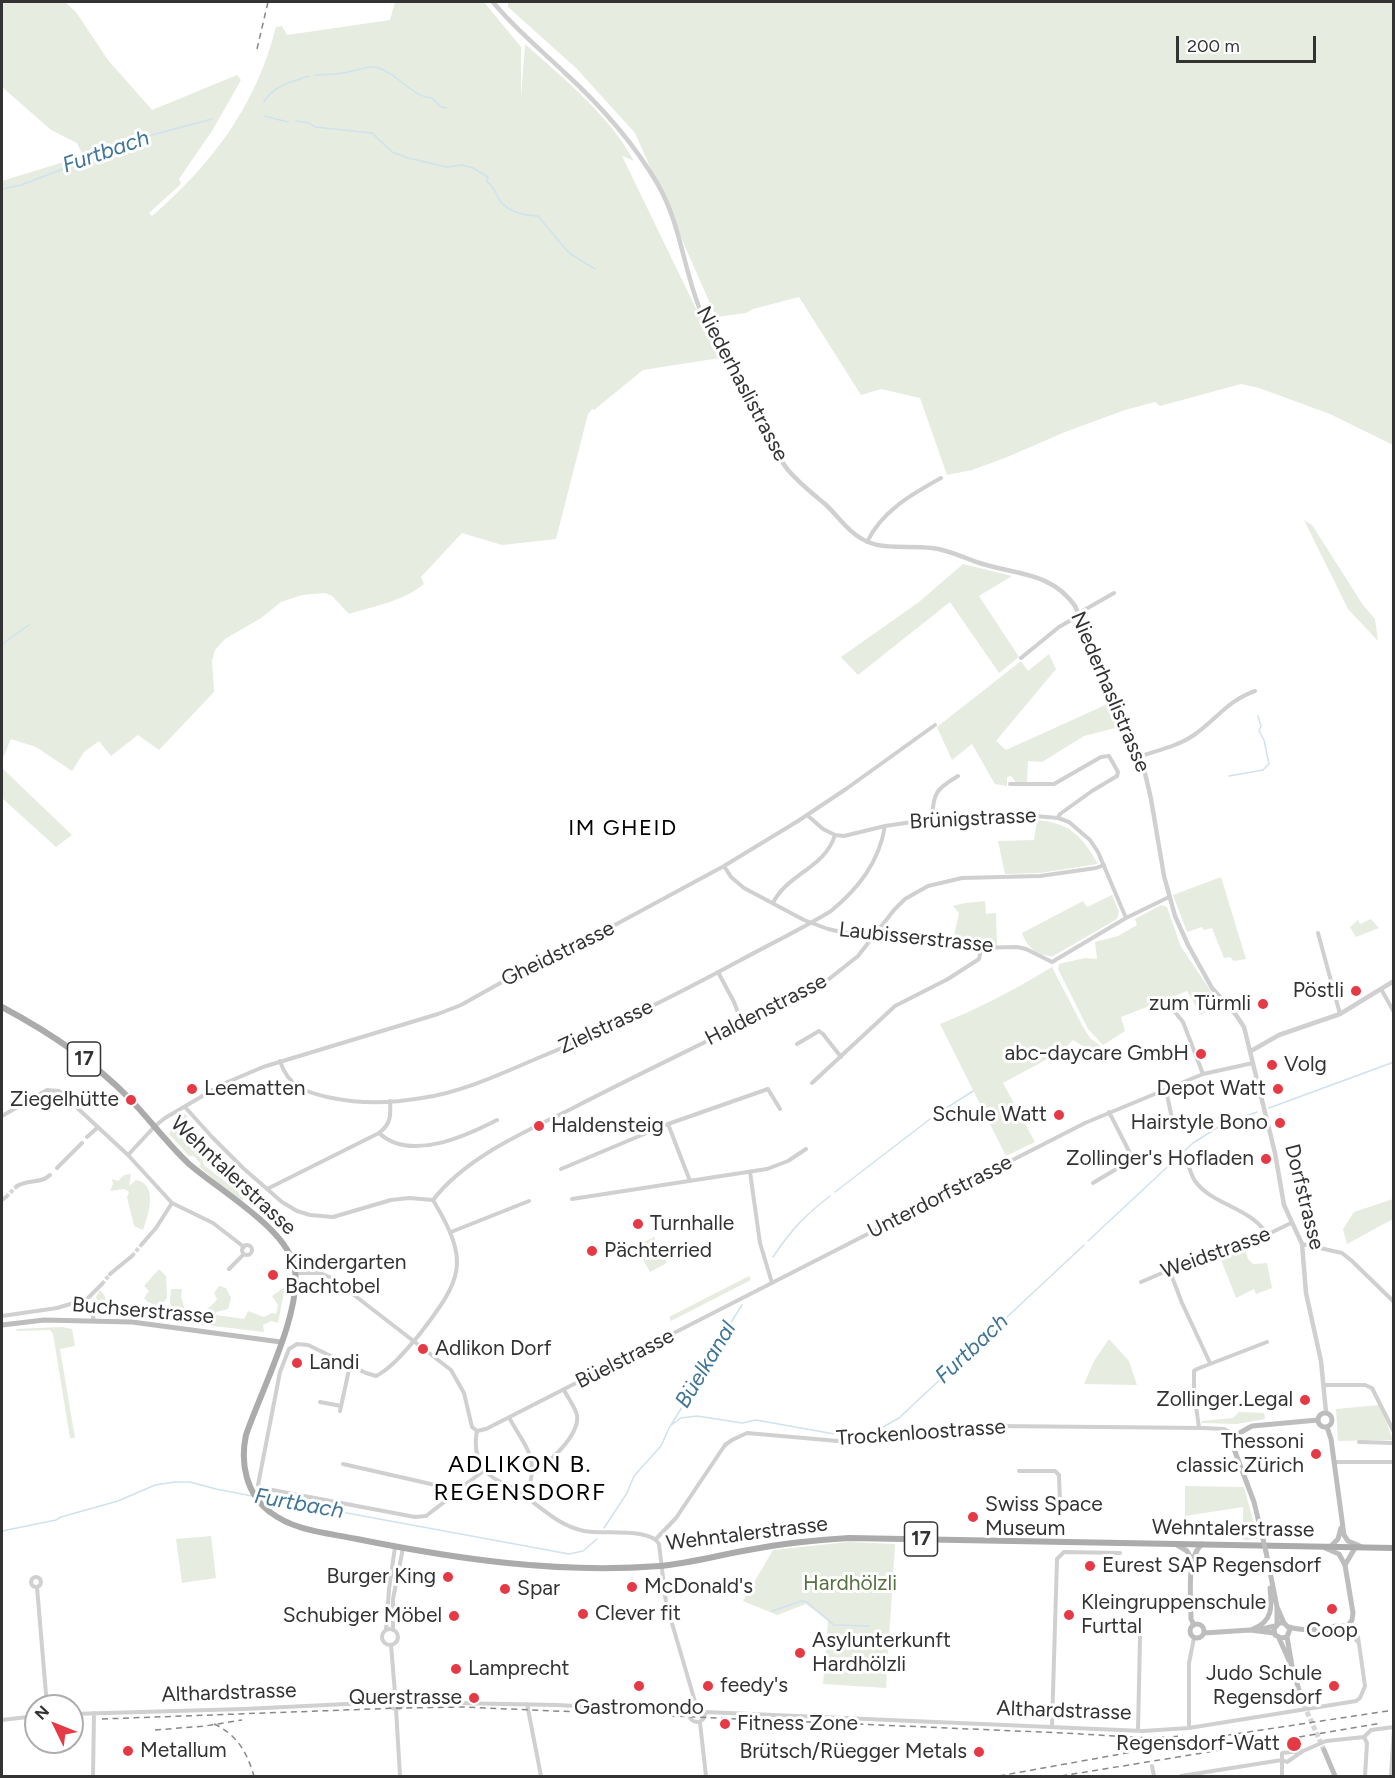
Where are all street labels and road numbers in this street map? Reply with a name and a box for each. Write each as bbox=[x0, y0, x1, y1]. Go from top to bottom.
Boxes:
street label: Niederhaslistrasse bbox=[691, 302, 793, 466]
street label: Niederhaslistrasse bbox=[1065, 608, 1155, 776]
street label: Brünigstrasse bbox=[909, 803, 1037, 835]
street label: Gheidstrasse bbox=[497, 916, 619, 992]
street label: Laubisserstrasse bbox=[837, 917, 995, 959]
street label: Haldenstrasse bbox=[701, 969, 831, 1051]
street label: Zielstrasse bbox=[555, 994, 657, 1060]
road number: 17 bbox=[68, 1042, 100, 1076]
street label: Wehntalerstrasse bbox=[165, 1111, 301, 1241]
street label: Dorfstrasse bbox=[1279, 1142, 1329, 1252]
street label: Unterdorfstrasse bbox=[863, 1150, 1017, 1244]
street label: Weidstrasse bbox=[1158, 1222, 1274, 1284]
street label: Buchserstrasse bbox=[71, 1292, 215, 1330]
street label: Büelstrasse bbox=[572, 1323, 678, 1395]
street label: Trockenloostrasse bbox=[835, 1415, 1007, 1451]
street label: Wehntalerstrasse bbox=[665, 1512, 829, 1556]
street label: Wehntalerstrasse bbox=[1152, 1515, 1314, 1543]
road number: 17 bbox=[904, 1522, 938, 1556]
street label: Althardstrasse bbox=[161, 1678, 297, 1708]
street label: Althardstrasse bbox=[996, 1696, 1132, 1726]

